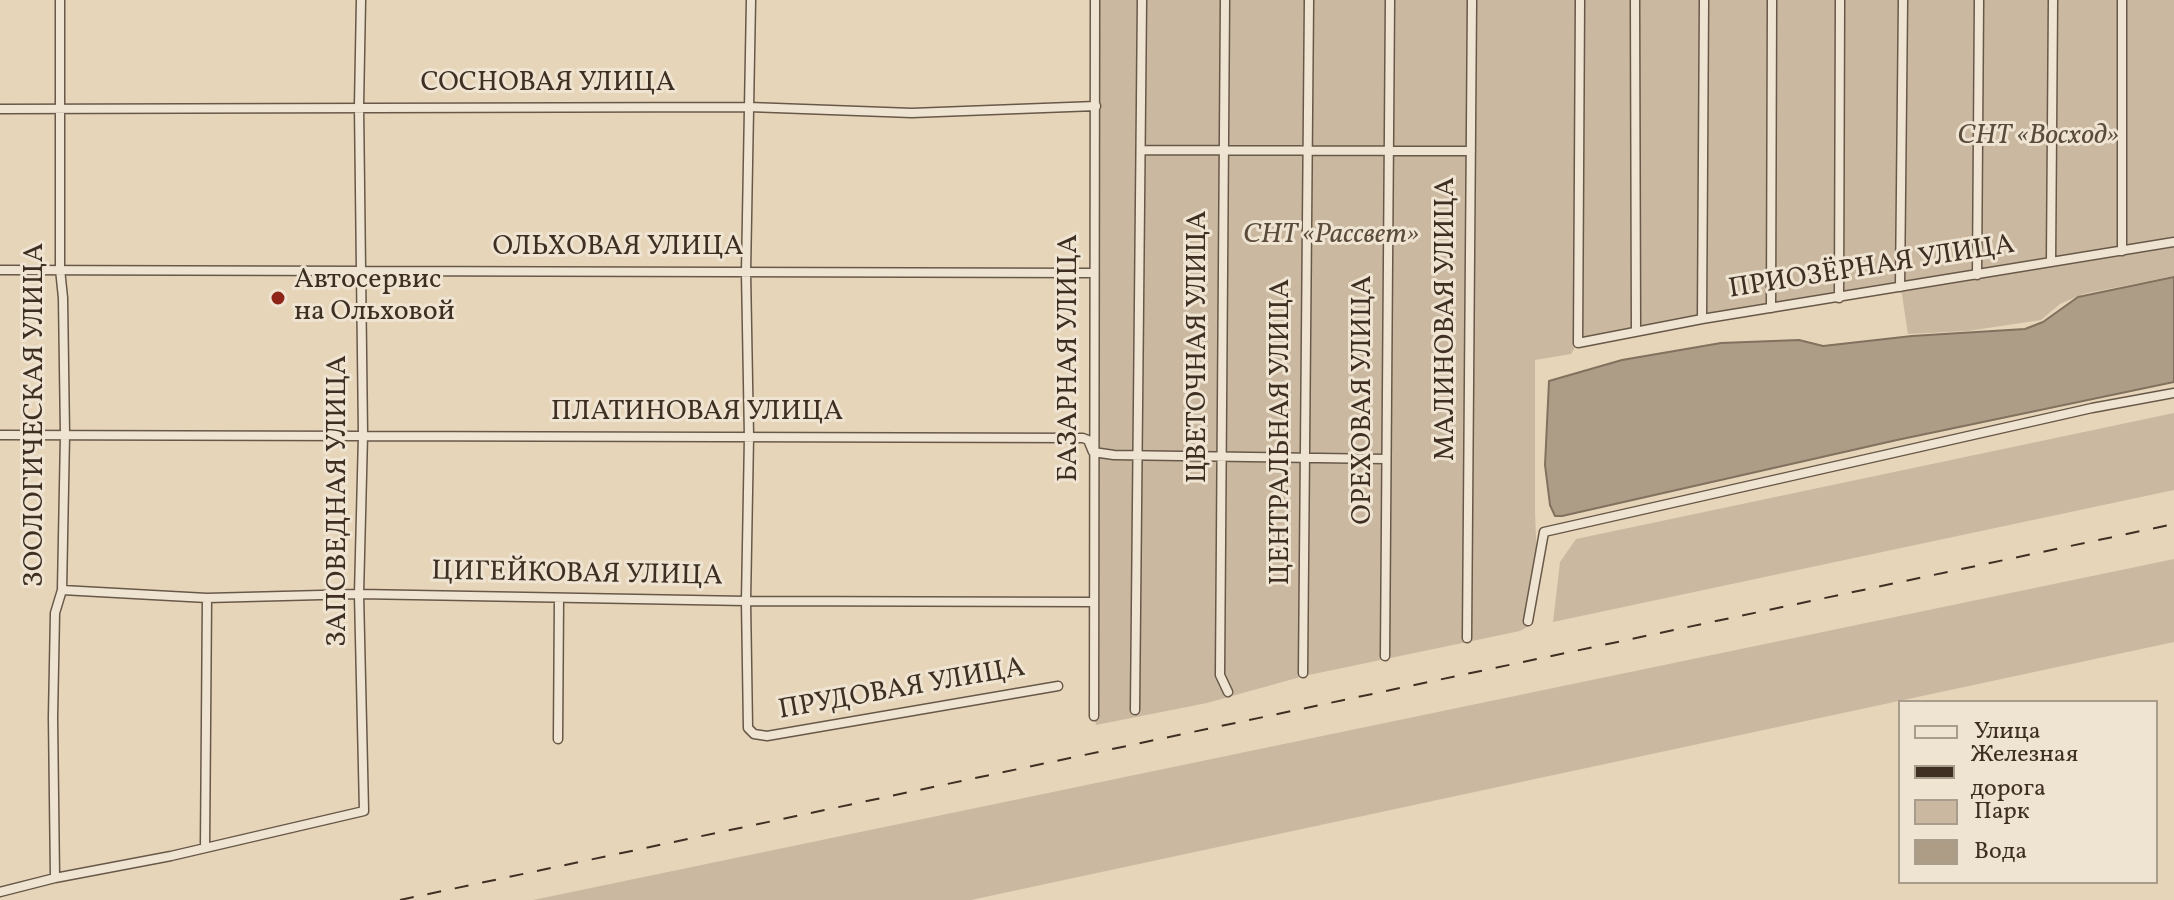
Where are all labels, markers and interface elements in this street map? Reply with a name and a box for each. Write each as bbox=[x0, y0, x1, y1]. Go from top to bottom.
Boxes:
street label: СОСНОВАЯ УЛИЦА bbox=[421, 68, 675, 102]
park label: СНТ «Восход» bbox=[1957, 121, 2119, 155]
street label: МАЛИНОВАЯ УЛИЦА bbox=[1431, 177, 1465, 461]
street label: ЦВЕТОЧНАЯ УЛИЦА bbox=[1183, 211, 1217, 483]
park label: СНТ «Рассвет» bbox=[1243, 220, 1419, 254]
street label: ПРИОЗЁРНАЯ УЛИЦА bbox=[1727, 230, 2017, 308]
street label: ОЛЬХОВАЯ УЛИЦА bbox=[493, 232, 743, 266]
street label: БАЗАРНАЯ УЛИЦА bbox=[1054, 234, 1088, 482]
street label: ЗООЛОГИЧЕСКАЯ УЛИЦА bbox=[20, 243, 54, 587]
place label: Автосервис на Ольховой bbox=[294, 265, 455, 331]
street label: ОРЕХОВАЯ УЛИЦА bbox=[1348, 275, 1382, 525]
street label: ЦЕНТРАЛЬНАЯ УЛИЦА bbox=[1266, 279, 1300, 585]
marker: Автосервис на Ольховой bbox=[269, 289, 287, 307]
street label: ЗАПОВЕДНАЯ УЛИЦА bbox=[323, 355, 357, 647]
street label: ПЛАТИНОВАЯ УЛИЦА bbox=[551, 397, 843, 431]
street label: ЦИГЕЙКОВАЯ УЛИЦА bbox=[431, 557, 723, 595]
street label: ПРУДОВАЯ УЛИЦА bbox=[776, 653, 1028, 729]
legend bbox=[1898, 700, 2158, 884]
text: Улица bbox=[1974, 715, 2041, 749]
text: Железная дорога bbox=[1971, 738, 2078, 806]
text: Парк bbox=[1974, 795, 2030, 829]
text: Вода bbox=[1974, 835, 2027, 869]

